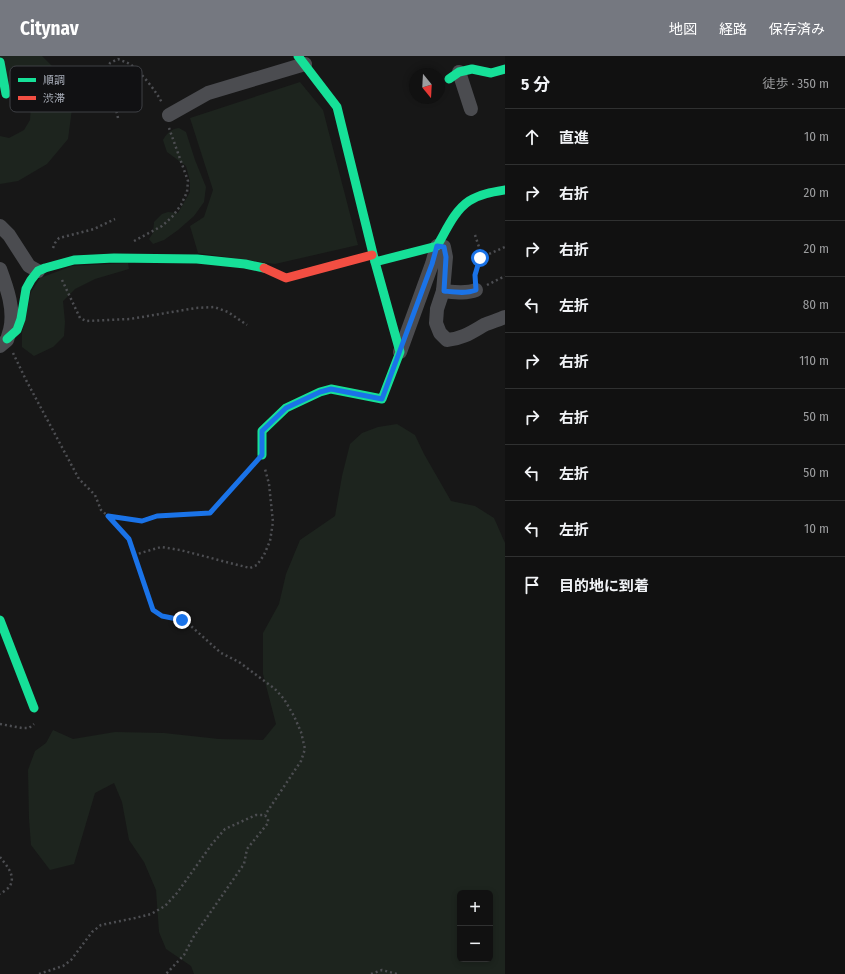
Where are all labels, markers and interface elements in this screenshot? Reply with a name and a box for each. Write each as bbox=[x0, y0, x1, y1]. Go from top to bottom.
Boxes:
text: Citynav bbox=[20, 17, 79, 40]
text: 地図 bbox=[669, 21, 697, 38]
text: 経路 bbox=[719, 21, 747, 38]
text: 保存済み bbox=[769, 21, 825, 38]
legend bbox=[10, 66, 142, 112]
north arrow bbox=[409, 68, 445, 104]
text: 順調 bbox=[43, 74, 65, 87]
text: 5 分 bbox=[521, 74, 550, 95]
text: 徒歩 · 350 m bbox=[762, 76, 829, 91]
text: 渋滞 bbox=[43, 92, 65, 105]
icon: ahead bbox=[521, 126, 543, 148]
text: 直進 bbox=[559, 129, 589, 147]
text: 10 m bbox=[804, 129, 829, 144]
icon: right bbox=[521, 182, 543, 204]
text: 右折 bbox=[559, 185, 589, 203]
text: 20 m bbox=[803, 185, 829, 200]
icon: right bbox=[521, 238, 543, 260]
text: 右折 bbox=[559, 241, 589, 259]
text: 20 m bbox=[803, 241, 829, 256]
route start bbox=[471, 249, 489, 267]
icon: left bbox=[521, 294, 543, 316]
text: 左折 bbox=[559, 297, 589, 315]
text: 80 m bbox=[803, 297, 829, 312]
icon: right bbox=[521, 350, 543, 372]
text: 右折 bbox=[559, 353, 589, 371]
text: 110 m bbox=[799, 353, 829, 368]
icon: right bbox=[521, 406, 543, 428]
text: 右折 bbox=[559, 409, 589, 427]
text: 50 m bbox=[803, 409, 829, 424]
icon: left bbox=[521, 462, 543, 484]
text: 左折 bbox=[559, 465, 589, 483]
text: 50 m bbox=[803, 465, 829, 480]
icon: left bbox=[521, 518, 543, 540]
text: 左折 bbox=[559, 521, 589, 539]
text: 10 m bbox=[804, 521, 829, 536]
icon: arrive bbox=[521, 574, 543, 596]
text: 目的地に到着 bbox=[559, 577, 649, 595]
route end bbox=[173, 611, 191, 629]
map controls bbox=[457, 890, 493, 962]
button: + bbox=[457, 890, 493, 926]
button: − bbox=[457, 926, 493, 962]

